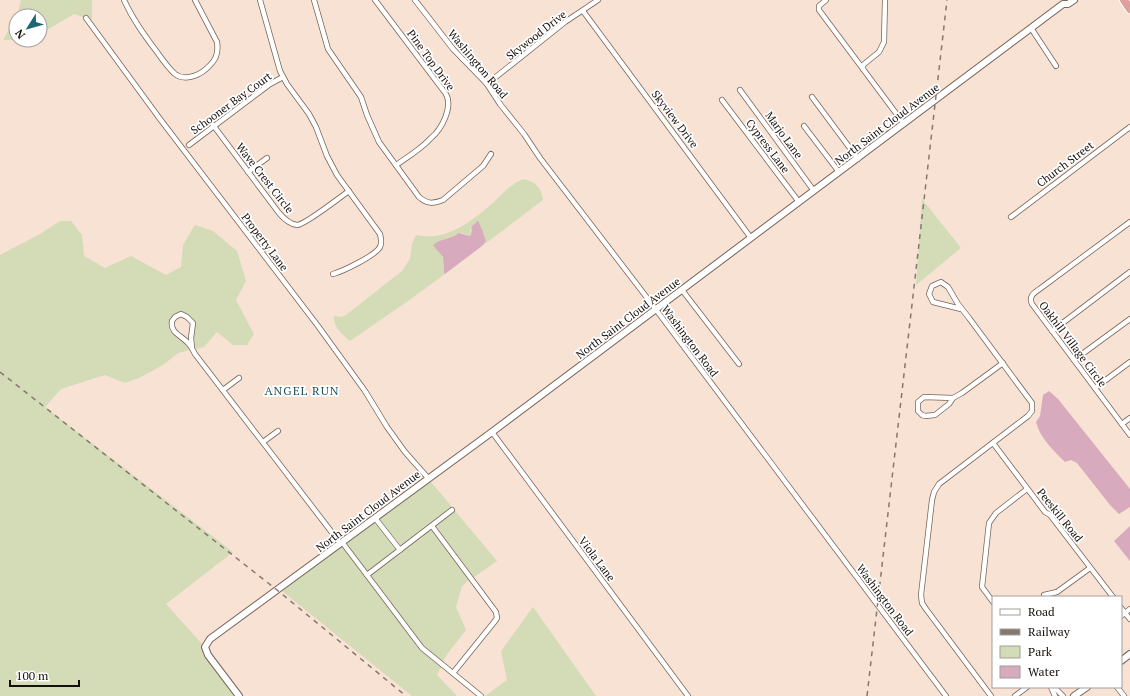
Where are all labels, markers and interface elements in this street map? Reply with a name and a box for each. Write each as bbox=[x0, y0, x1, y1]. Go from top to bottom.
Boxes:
street label: Skywood Drive bbox=[503, 7, 569, 63]
north arrow bbox=[8, 8, 48, 48]
text: N bbox=[12, 26, 28, 42]
street label: Pine Top Drive bbox=[404, 27, 458, 94]
street label: Washington Road bbox=[445, 27, 511, 101]
street label: Schooner Bay Court bbox=[188, 69, 274, 137]
street label: North Saint Cloud Avenue bbox=[832, 80, 942, 168]
street label: Skyview Drive bbox=[649, 87, 702, 151]
street label: Marjo Lane bbox=[762, 109, 806, 162]
street label: Cypress Lane bbox=[743, 116, 793, 176]
street label: Church Street bbox=[1034, 138, 1096, 190]
street label: Wave Crest Circle bbox=[233, 140, 297, 216]
street label: Property Lane bbox=[239, 210, 292, 274]
street label: North Saint Cloud Avenue bbox=[573, 274, 683, 362]
street label: Oakhill Village Circle bbox=[1036, 298, 1110, 390]
street label: Washington Road bbox=[659, 302, 721, 380]
district label: ANGEL RUN bbox=[264, 383, 340, 398]
street label: North Saint Cloud Avenue bbox=[313, 467, 423, 555]
street label: Peeskill Road bbox=[1034, 485, 1086, 545]
street label: Viola Lane bbox=[576, 534, 619, 584]
street label: Washington Road bbox=[854, 561, 916, 639]
legend bbox=[992, 596, 1122, 688]
text: Road bbox=[1028, 604, 1055, 619]
text: Railway bbox=[1028, 624, 1071, 639]
text: Park bbox=[1028, 644, 1053, 659]
scale bar bbox=[10, 662, 79, 688]
text: Water bbox=[1028, 664, 1060, 679]
text: 100 m bbox=[16, 668, 49, 683]

